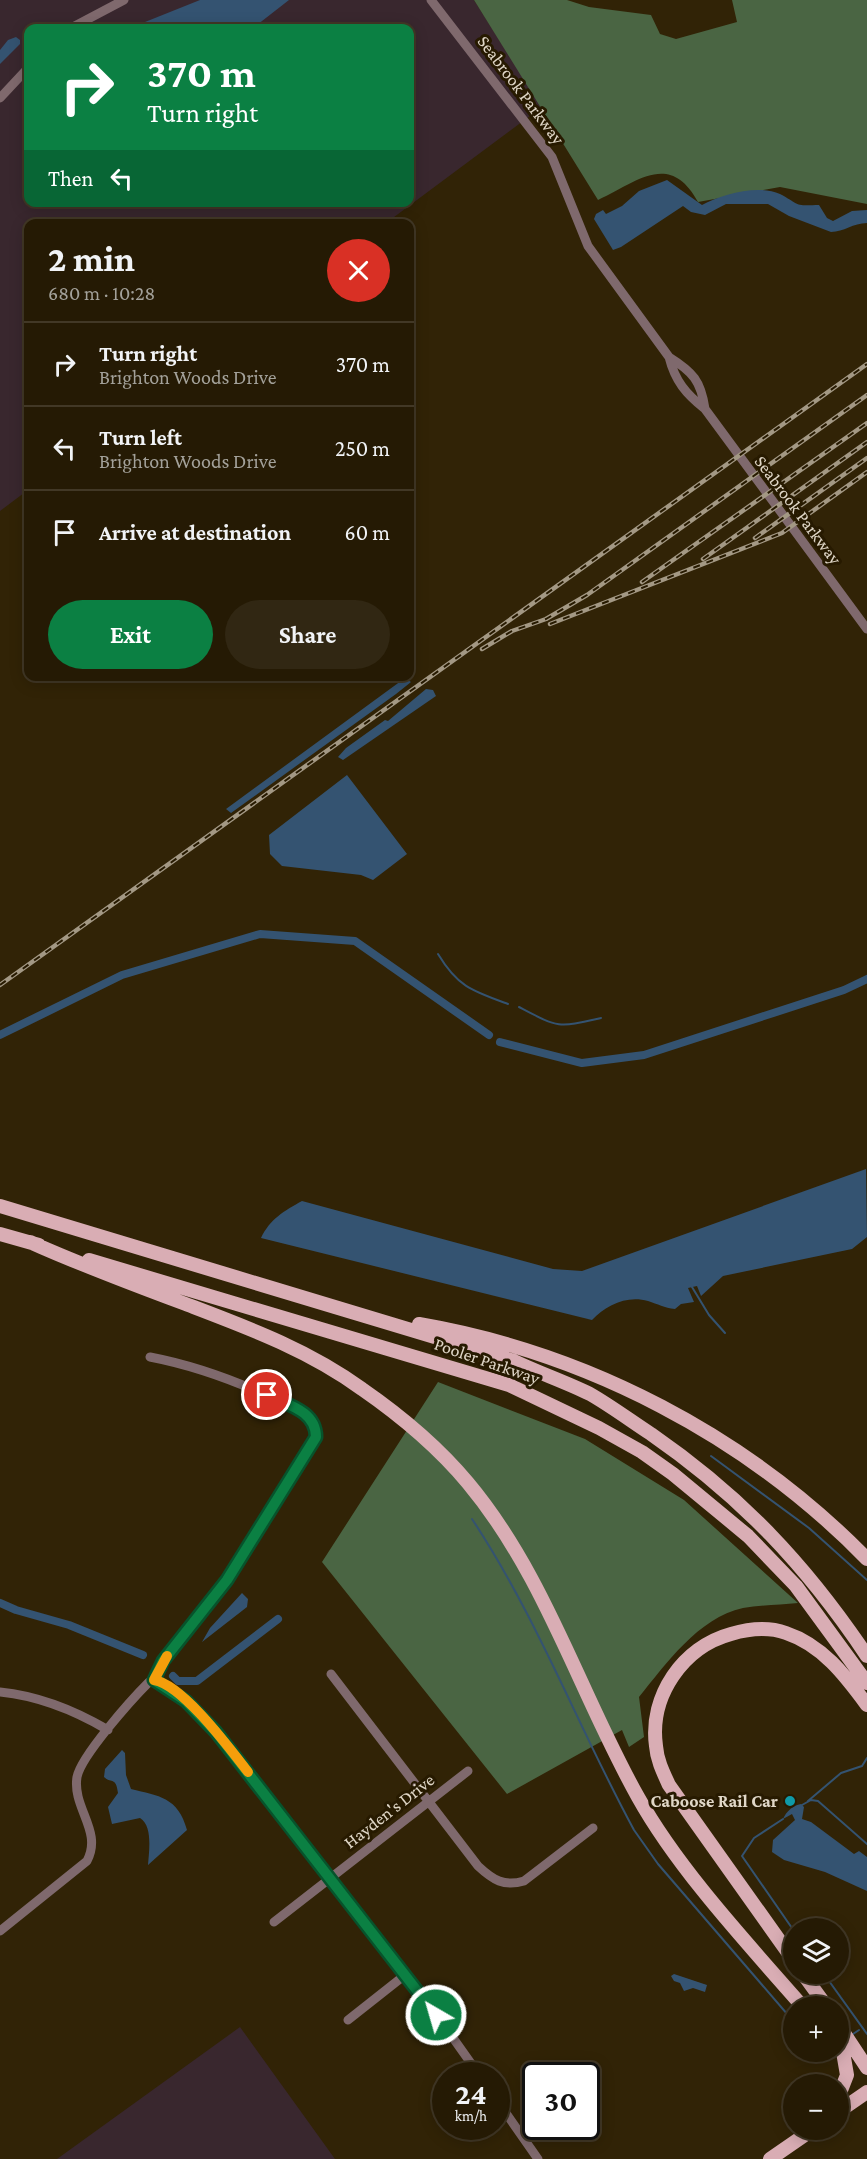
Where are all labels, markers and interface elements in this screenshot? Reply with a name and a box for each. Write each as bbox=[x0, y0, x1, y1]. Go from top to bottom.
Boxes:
street label: Seabrook Parkway bbox=[474, 32, 569, 149]
icon: right bbox=[48, 48, 126, 126]
text: 370 m bbox=[147, 49, 256, 96]
text: Turn right bbox=[147, 98, 258, 128]
icon: left bbox=[105, 162, 138, 195]
text: Then bbox=[48, 166, 93, 191]
text: 2 min bbox=[48, 239, 135, 279]
button: close bbox=[327, 239, 390, 302]
text: 680 m · 10:28 bbox=[48, 282, 155, 304]
text: Turn right bbox=[99, 341, 197, 366]
icon: right bbox=[48, 348, 81, 381]
text: 370 m bbox=[336, 352, 390, 377]
text: Brighton Woods Drive bbox=[99, 366, 277, 388]
text: Turn left bbox=[99, 425, 182, 450]
icon: left bbox=[48, 432, 81, 465]
text: 250 m bbox=[335, 436, 390, 461]
text: Brighton Woods Drive bbox=[99, 450, 277, 472]
street label: Seabrook Parkway bbox=[751, 452, 846, 569]
icon: arrive bbox=[48, 516, 81, 549]
text: Arrive at destination bbox=[99, 520, 291, 545]
text: 60 m bbox=[345, 520, 390, 545]
button: Exit bbox=[48, 600, 213, 669]
button: Share bbox=[225, 600, 390, 669]
street label: Pooler Parkway bbox=[432, 1334, 543, 1389]
pin bbox=[241, 1369, 292, 1420]
icon: arrive bbox=[250, 1378, 283, 1411]
street label: Hayden's Drive bbox=[340, 1770, 438, 1852]
place label: Caboose Rail Car bbox=[650, 1791, 778, 1811]
marker: Caboose Rail Car bbox=[783, 1794, 797, 1808]
map controls bbox=[783, 1918, 849, 2140]
button: layers bbox=[783, 1918, 849, 1984]
position arrow bbox=[404, 1983, 468, 2047]
button: + bbox=[783, 1996, 849, 2062]
speed limit sign: 30 bbox=[522, 2062, 600, 2140]
button: − bbox=[783, 2074, 849, 2140]
text: 24 bbox=[455, 2077, 487, 2110]
text: km/h bbox=[455, 2108, 487, 2124]

